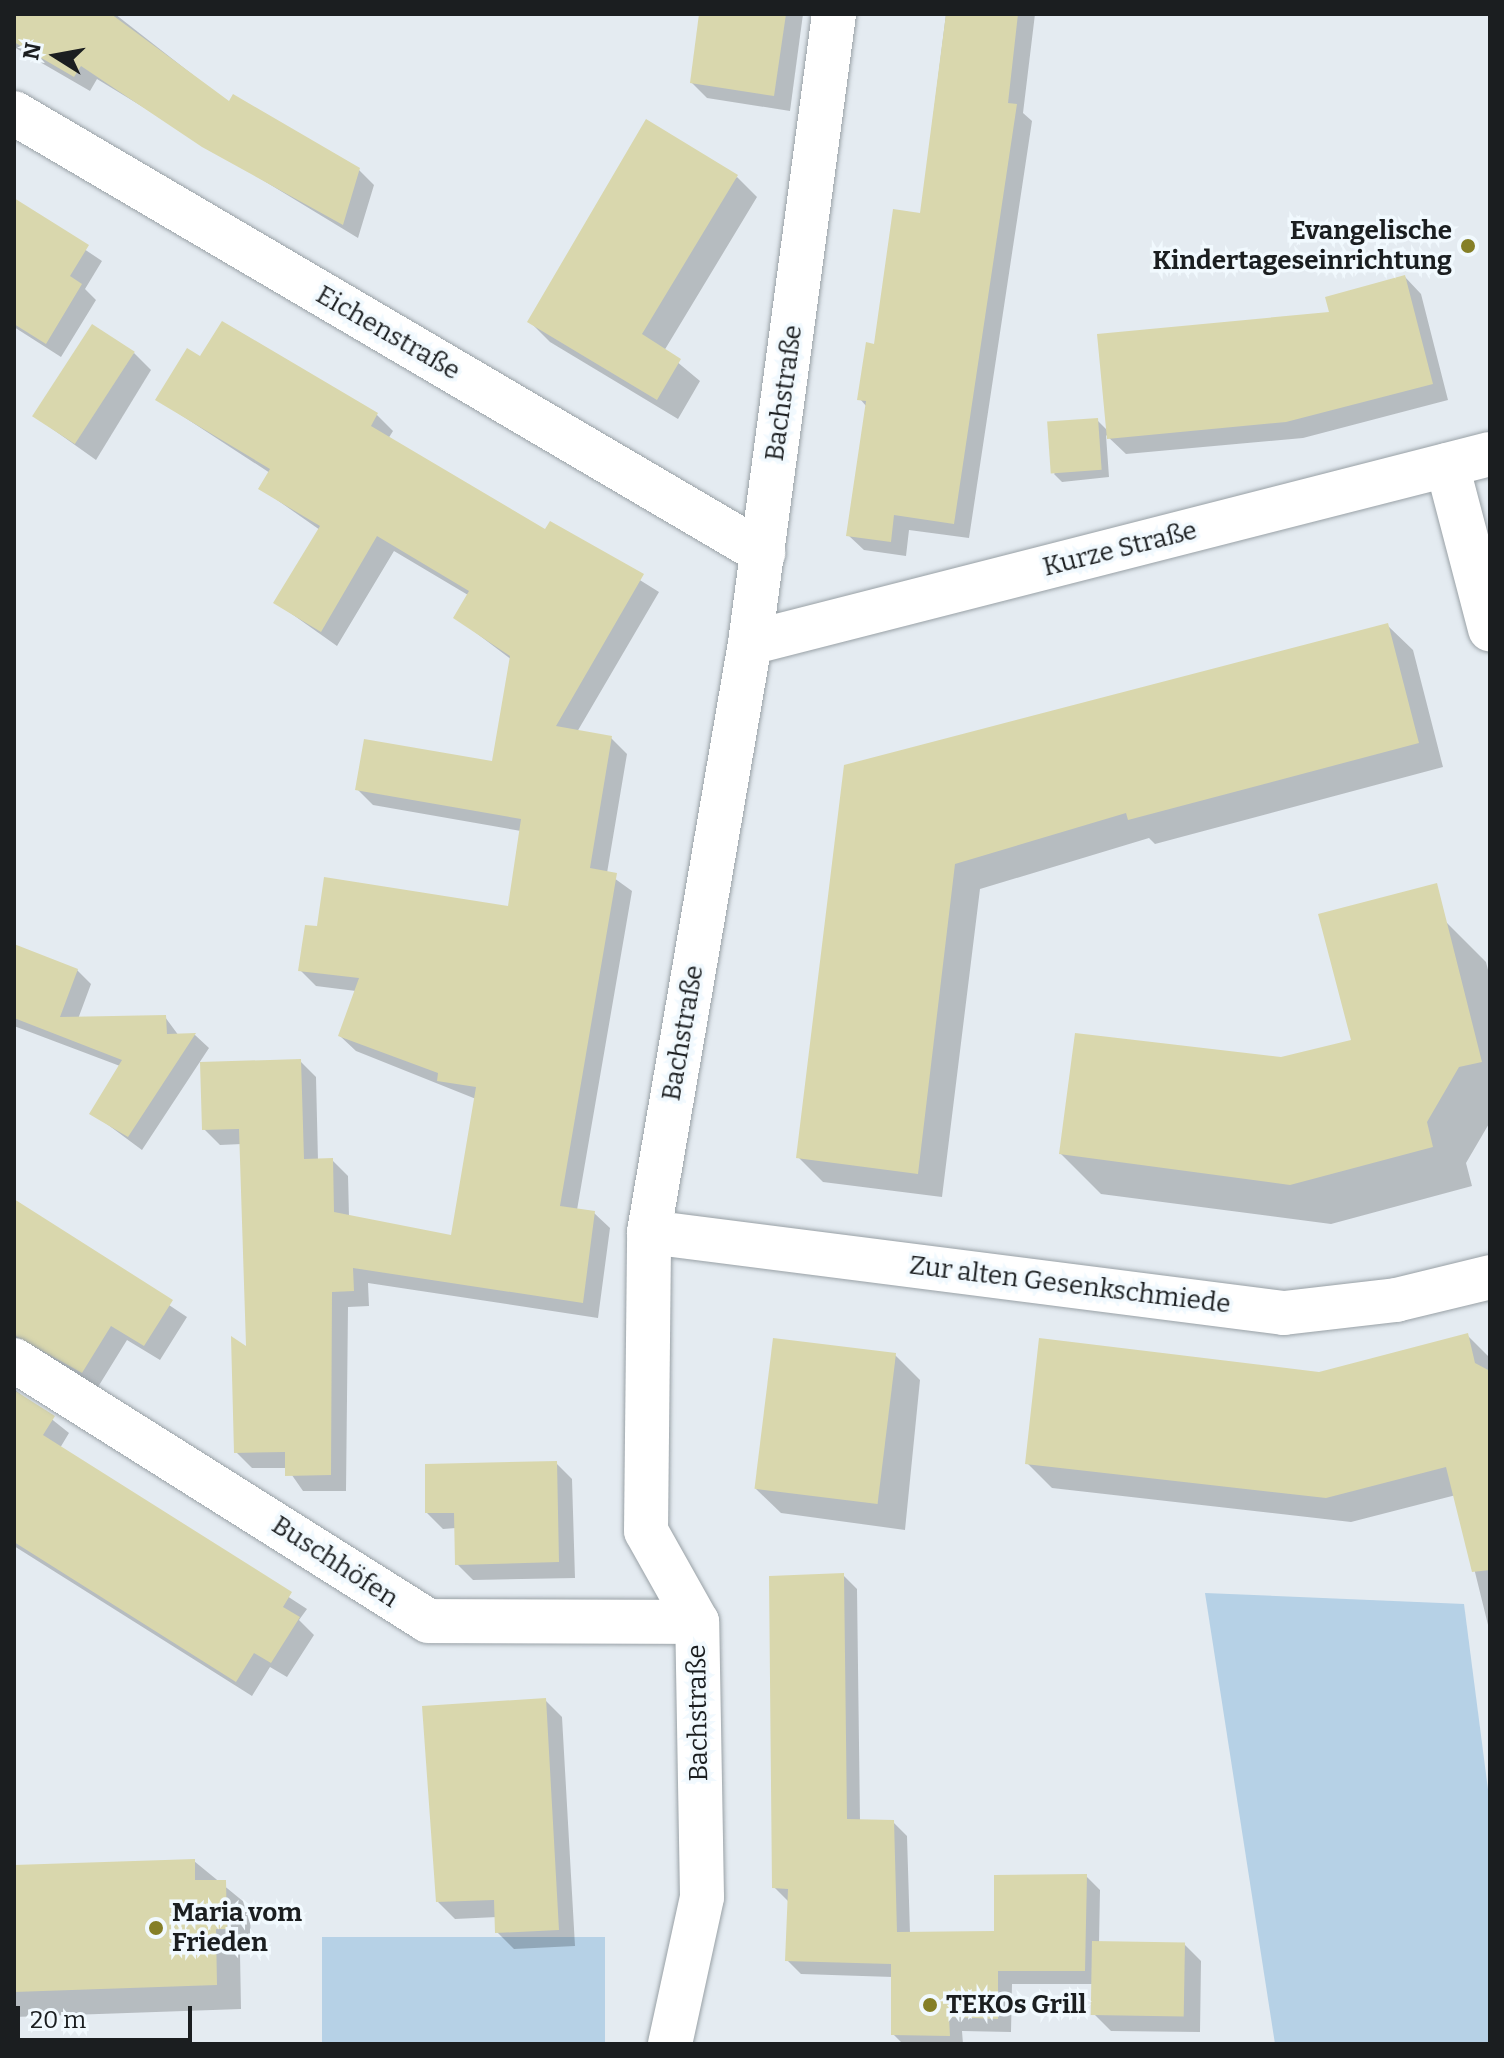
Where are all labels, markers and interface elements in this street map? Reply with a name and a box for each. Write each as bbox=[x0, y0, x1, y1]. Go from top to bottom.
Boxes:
north arrow bbox=[16, 16, 96, 96]
text: N bbox=[17, 40, 47, 62]
place label: Evangelische Kindertageseinrichtung bbox=[1152, 215, 1452, 276]
marker: Evangelische Kindertageseinrichtung bbox=[1459, 237, 1477, 255]
street label: Eichenstraße bbox=[310, 279, 466, 387]
street label: Bachstraße bbox=[759, 323, 809, 463]
street label: Kurze Straße bbox=[1040, 515, 1200, 583]
street label: Bachstraße bbox=[656, 963, 710, 1103]
street label: Zur alten Gesenkschmiede bbox=[908, 1250, 1232, 1320]
street label: Buschhöfen bbox=[266, 1510, 404, 1614]
street label: Bachstraße bbox=[681, 1644, 715, 1782]
place label: Maria vom Frieden bbox=[172, 1897, 302, 1958]
marker: Maria vom Frieden bbox=[147, 1919, 165, 1937]
place label: TEKOs Grill bbox=[946, 1989, 1086, 2021]
scale bar bbox=[20, 1990, 196, 2040]
marker: TEKOs Grill bbox=[921, 1996, 939, 2014]
text: 20 m bbox=[30, 2006, 86, 2034]

